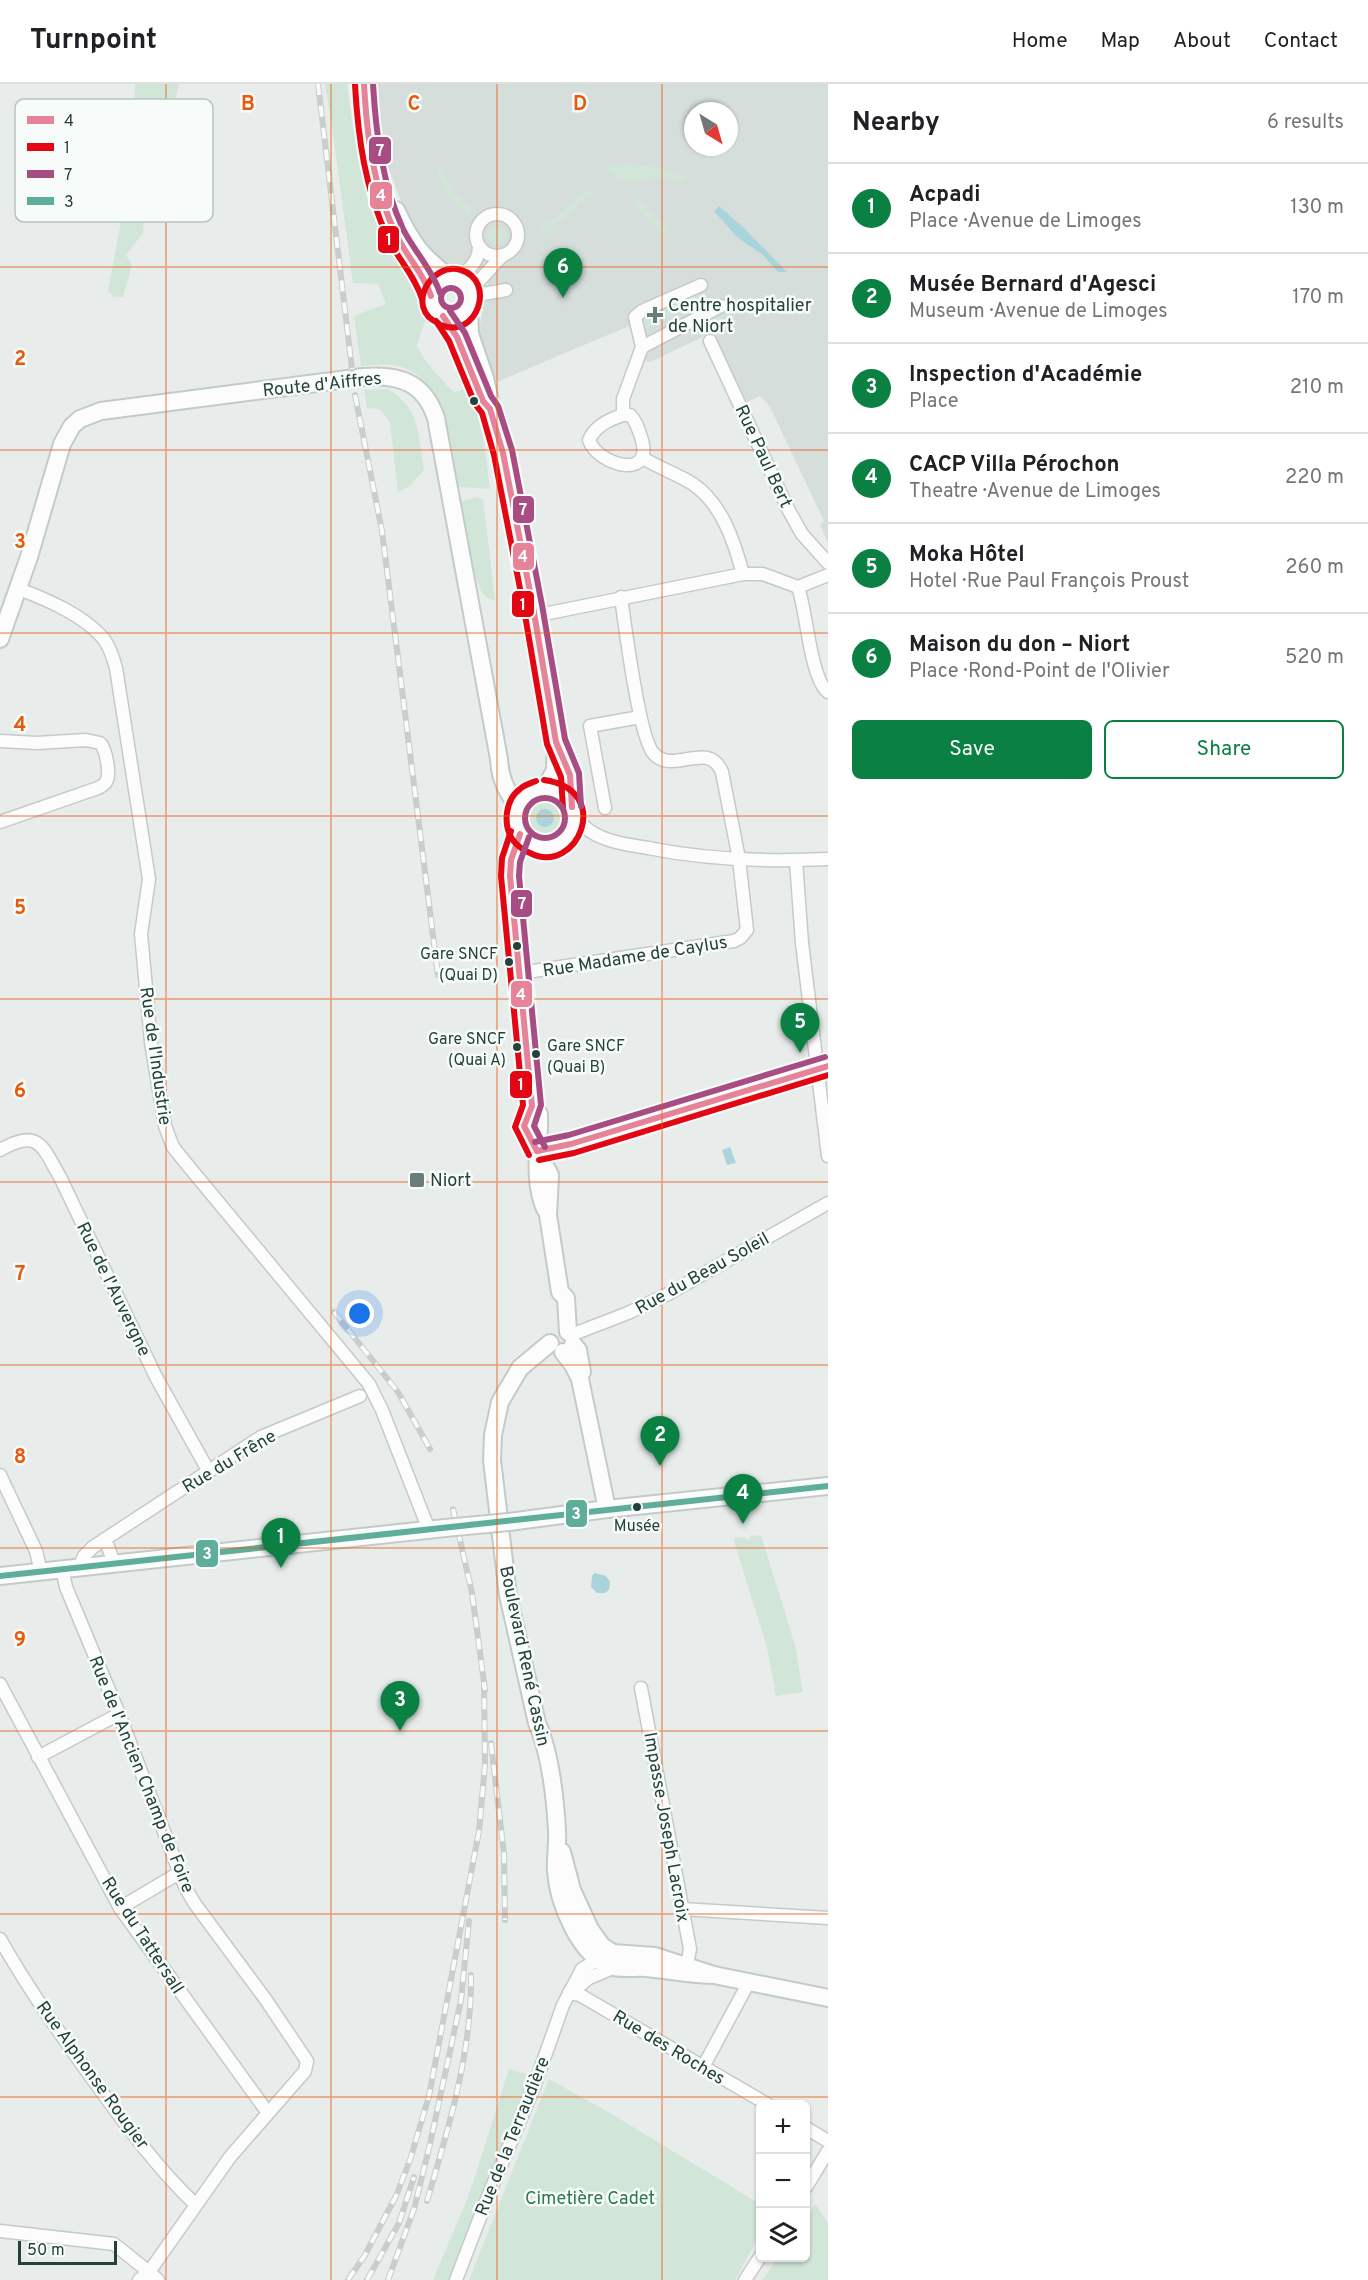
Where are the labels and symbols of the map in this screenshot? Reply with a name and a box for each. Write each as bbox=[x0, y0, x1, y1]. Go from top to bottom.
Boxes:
text: B bbox=[241, 92, 255, 118]
text: C bbox=[408, 92, 420, 118]
text: D bbox=[573, 92, 587, 118]
legend bbox=[15, 99, 213, 222]
north arrow bbox=[684, 102, 738, 156]
text: 4 bbox=[64, 112, 74, 132]
line badge: 7 bbox=[368, 136, 392, 165]
text: 1 bbox=[64, 139, 70, 159]
text: 7 bbox=[376, 142, 384, 162]
text: 7 bbox=[64, 166, 72, 186]
line badge: 4 bbox=[369, 181, 393, 210]
text: 4 bbox=[376, 187, 386, 207]
text: 3 bbox=[64, 193, 74, 213]
line badge: 1 bbox=[377, 225, 400, 254]
text: 1 bbox=[386, 231, 392, 251]
pin: 6 bbox=[544, 248, 582, 298]
place label: Centre hospitalier de Niort bbox=[668, 295, 812, 339]
marker: Centre hospitalier de Niort bbox=[646, 306, 664, 324]
text: 2 bbox=[14, 347, 26, 373]
street label: Route d'Aiffres bbox=[261, 368, 383, 403]
unlabelled marker bbox=[468, 395, 480, 407]
street label: Rue Paul Bert bbox=[729, 401, 797, 512]
line badge: 7 bbox=[512, 495, 535, 524]
text: 7 bbox=[519, 501, 527, 521]
text: 3 bbox=[14, 530, 26, 556]
line badge: 4 bbox=[512, 542, 535, 571]
text: 4 bbox=[518, 548, 528, 568]
line badge: 1 bbox=[511, 590, 535, 618]
text: 1 bbox=[520, 596, 526, 616]
text: 4 bbox=[14, 713, 26, 739]
line badge: 7 bbox=[510, 889, 533, 918]
text: 7 bbox=[518, 895, 526, 915]
text: 5 bbox=[14, 896, 26, 922]
street label: Rue Madame de Caylus bbox=[541, 932, 729, 983]
unlabelled marker bbox=[511, 940, 523, 952]
place label: Gare SNCF (Quai D) bbox=[420, 945, 498, 986]
marker: Gare SNCF (Quai D) bbox=[503, 956, 515, 968]
line badge: 4 bbox=[510, 980, 533, 1008]
street label: Rue de l'Industrie bbox=[133, 986, 176, 1127]
text: 4 bbox=[516, 986, 526, 1006]
pin: 5 bbox=[780, 1004, 820, 1053]
place label: Gare SNCF (Quai A) bbox=[428, 1030, 506, 1071]
place label: Gare SNCF (Quai B) bbox=[547, 1037, 625, 1078]
marker: Gare SNCF (Quai A) bbox=[511, 1041, 523, 1053]
marker: Gare SNCF (Quai B) bbox=[530, 1048, 542, 1060]
line badge: 1 bbox=[509, 1070, 533, 1099]
text: 1 bbox=[518, 1076, 524, 1096]
text: 6 bbox=[14, 1079, 26, 1105]
place label: Niort bbox=[430, 1170, 471, 1193]
marker: Niort bbox=[408, 1171, 426, 1189]
street label: Rue de l'Auvergne bbox=[70, 1219, 155, 1361]
street label: Rue du Beau Soleil bbox=[632, 1228, 774, 1321]
text: 7 bbox=[15, 1262, 25, 1288]
your location bbox=[345, 1299, 374, 1328]
pin: 2 bbox=[640, 1416, 680, 1466]
street label: Rue du Frêne bbox=[179, 1425, 281, 1499]
text: 8 bbox=[14, 1445, 26, 1471]
pin: 4 bbox=[724, 1474, 762, 1524]
line badge: 3 bbox=[565, 1499, 588, 1528]
marker: Musée bbox=[631, 1501, 643, 1513]
text: 3 bbox=[571, 1505, 581, 1525]
place label: Musée bbox=[614, 1517, 660, 1537]
pin: 1 bbox=[262, 1518, 300, 1568]
line badge: 3 bbox=[195, 1539, 219, 1568]
text: 3 bbox=[202, 1545, 212, 1565]
street label: Boulevard René Cassin bbox=[493, 1564, 554, 1749]
text: 9 bbox=[14, 1628, 26, 1654]
street label: Rue de l'Ancien Champ de Foire bbox=[82, 1653, 199, 1896]
pin: 3 bbox=[380, 1682, 420, 1731]
street label: Impasse Joseph Lacroix bbox=[637, 1730, 694, 1924]
street label: Rue du Tattersall bbox=[95, 1873, 188, 1999]
street label: Rue Alphonse Rougier bbox=[30, 1997, 153, 2155]
street label: Rue des Roches bbox=[608, 2006, 729, 2091]
street label: Rue de la Terraudière bbox=[471, 2054, 556, 2220]
park label: Cimetière Cadet bbox=[525, 2188, 655, 2211]
scale bar bbox=[18, 2238, 117, 2266]

